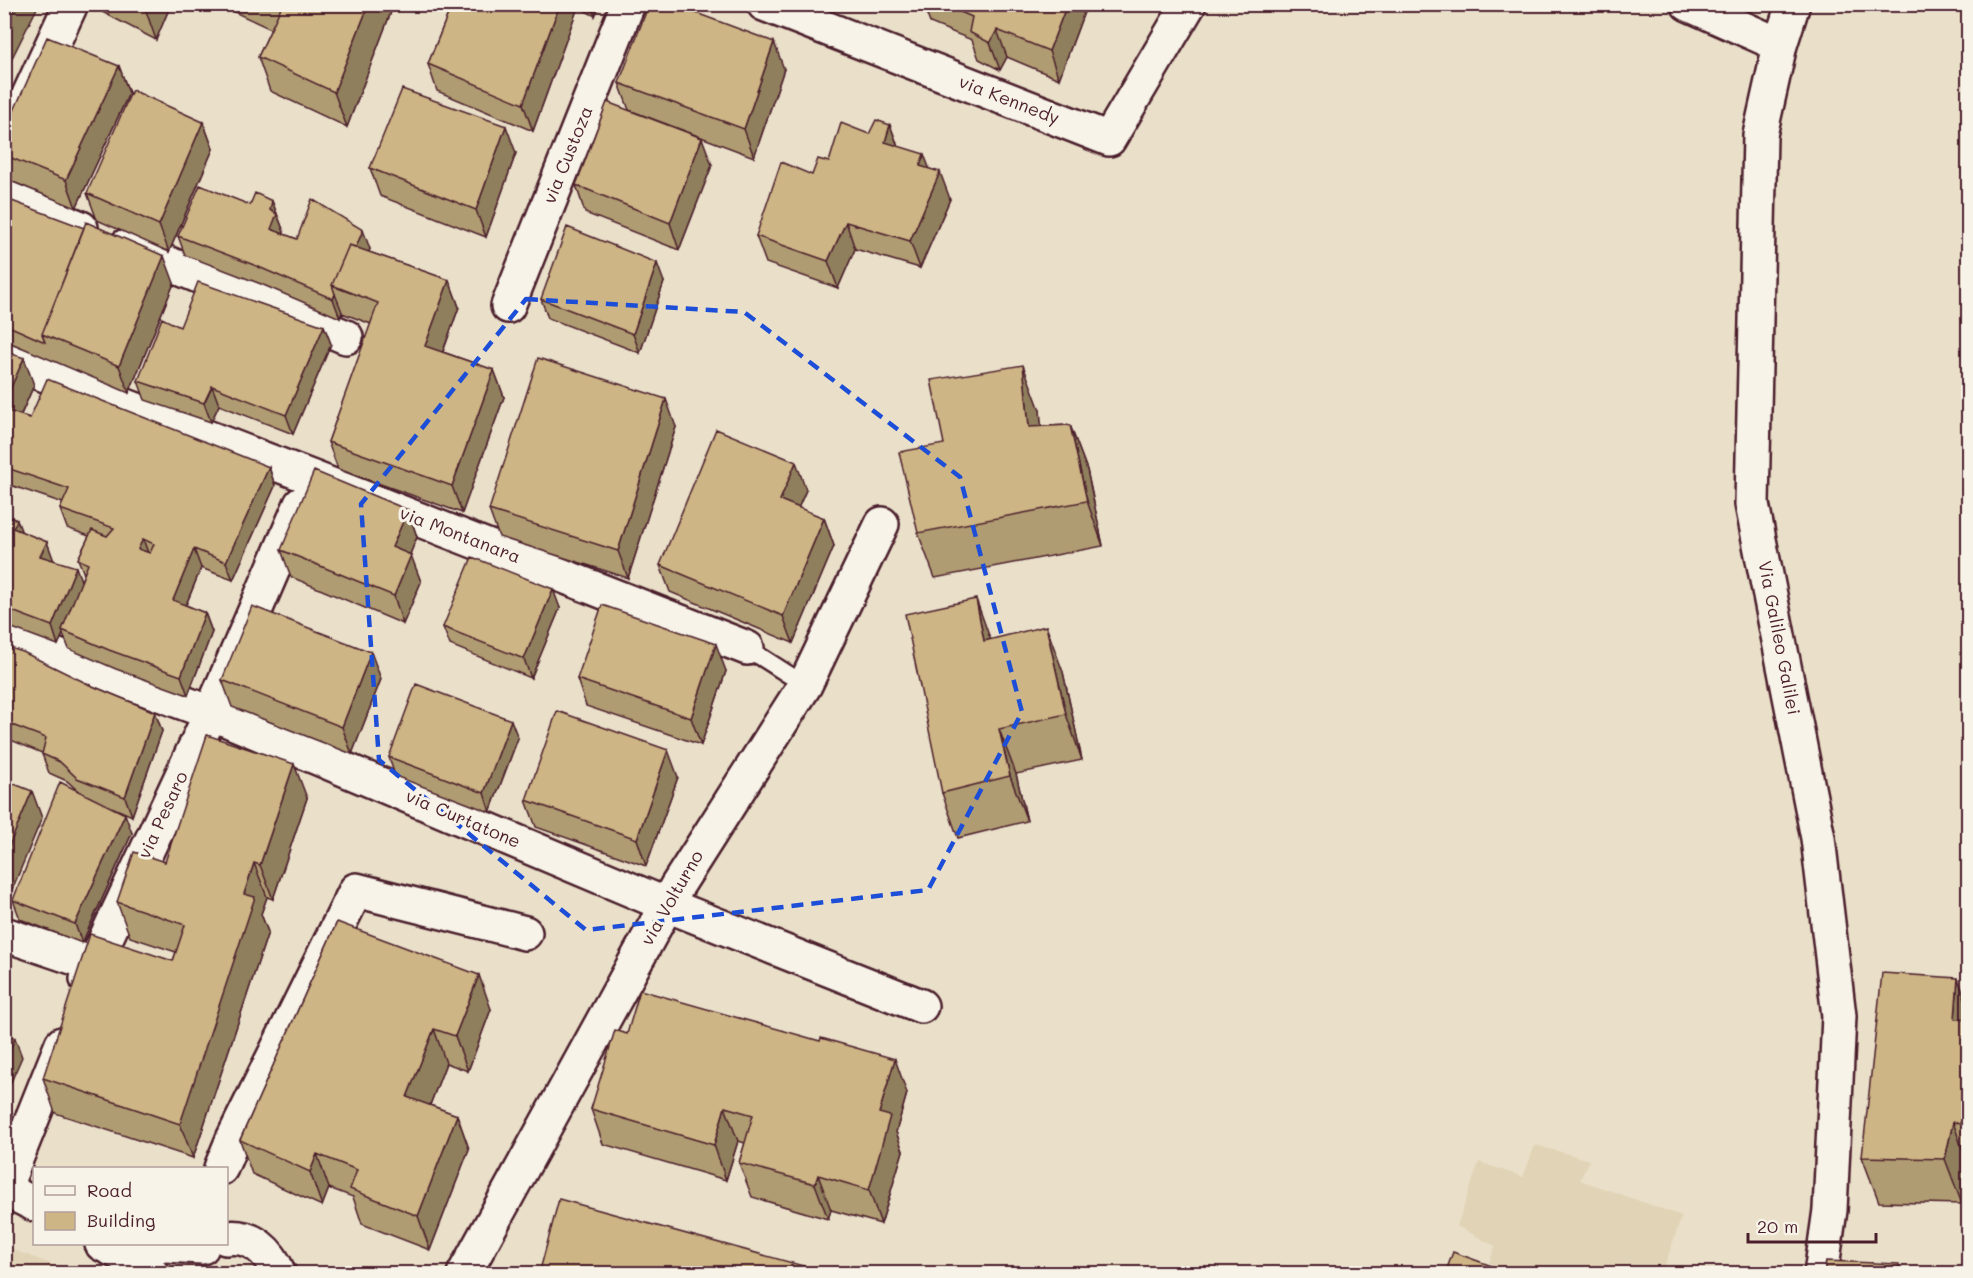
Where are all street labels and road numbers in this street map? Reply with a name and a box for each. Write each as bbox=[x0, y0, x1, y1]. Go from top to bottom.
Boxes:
street label: via Kennedy bbox=[956, 69, 1063, 129]
street label: via Custoza bbox=[537, 102, 598, 207]
street label: via Montanara bbox=[397, 500, 524, 568]
street label: Via Galileo Galilei bbox=[1753, 559, 1807, 717]
street label: via Pesaro bbox=[131, 767, 193, 862]
street label: via Curtatone bbox=[402, 783, 525, 853]
street label: via Volturno bbox=[634, 845, 708, 949]

